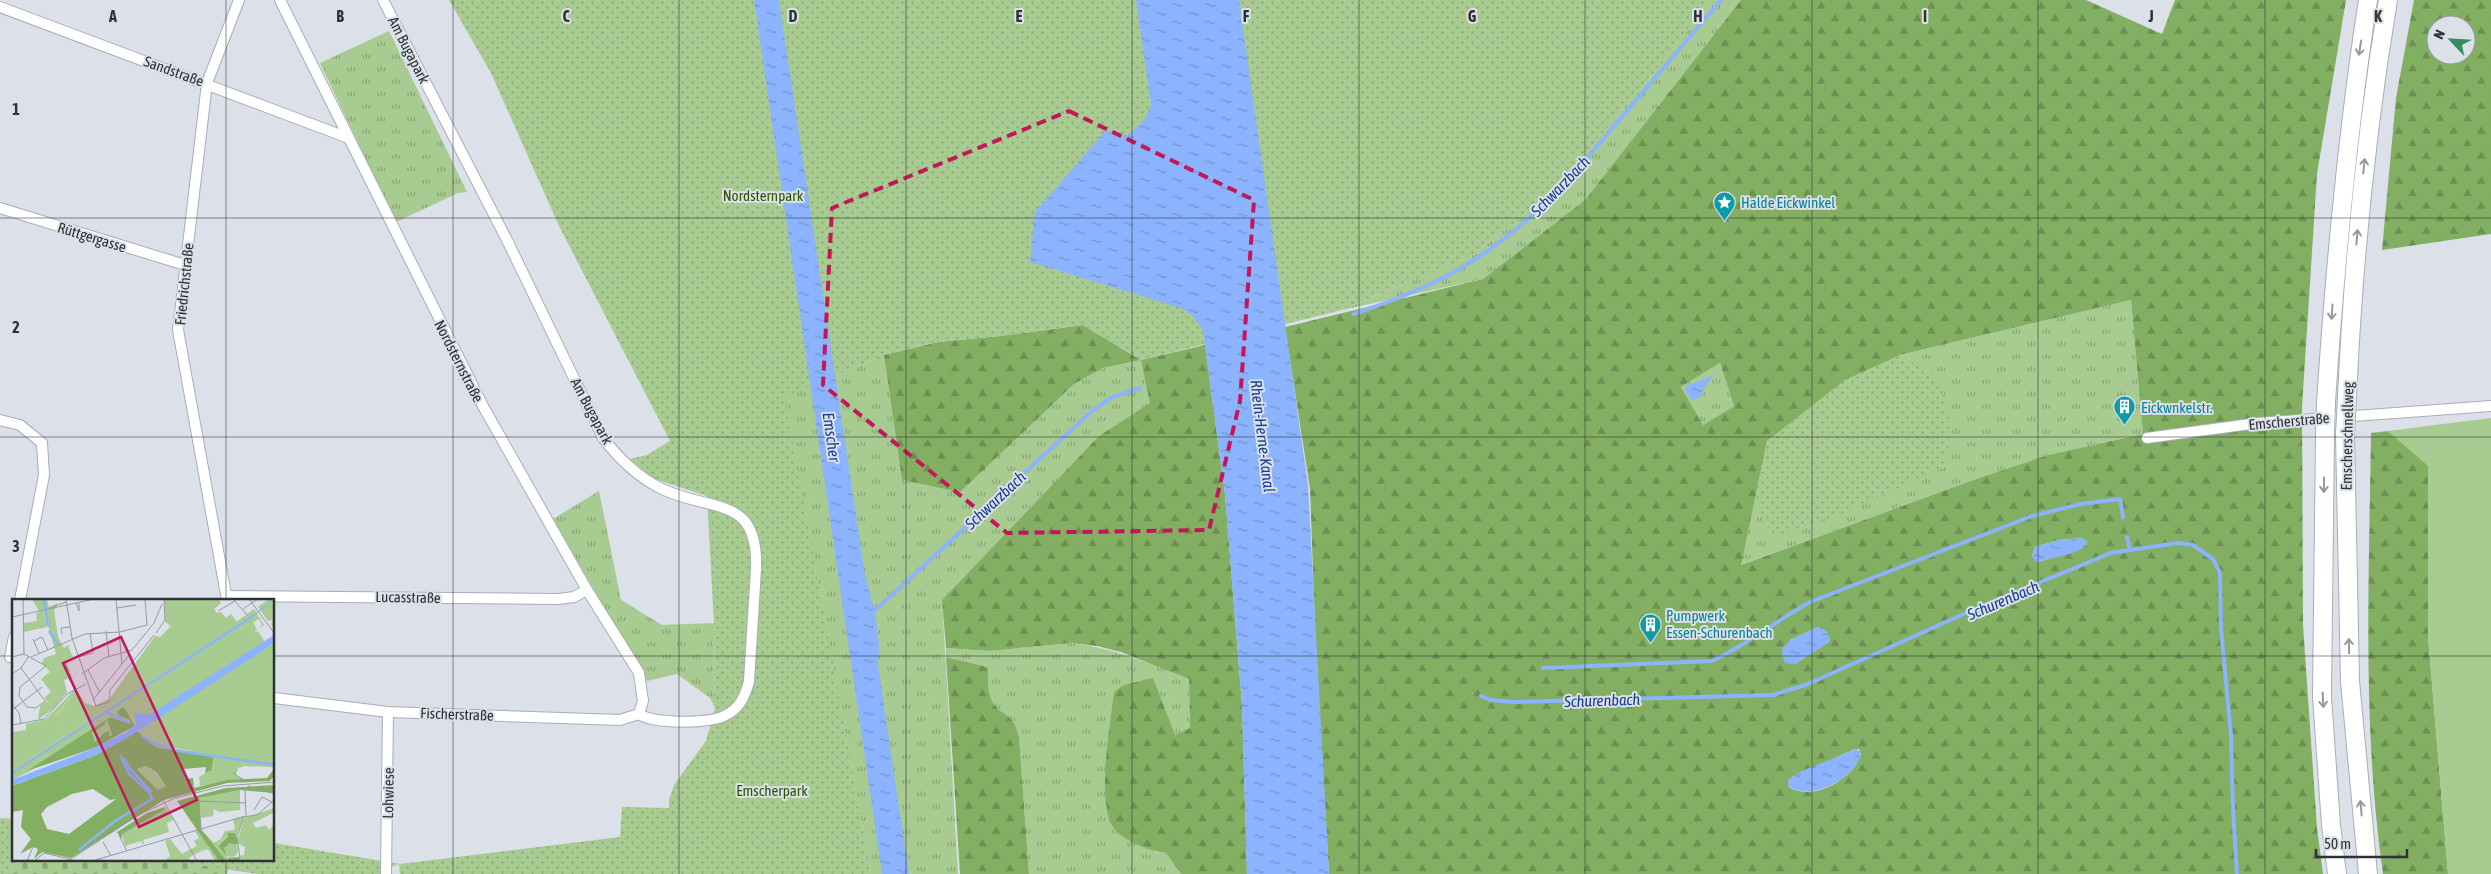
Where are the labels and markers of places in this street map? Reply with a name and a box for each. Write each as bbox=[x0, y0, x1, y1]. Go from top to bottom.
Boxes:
place icon: Halde Eickwinkel bbox=[1713, 190, 1737, 221]
place label: Halde Eickwinkel bbox=[1741, 194, 1835, 211]
building icon: Eickwnkelstr. bbox=[2113, 395, 2137, 426]
place label: Eickwnkelstr. bbox=[2141, 399, 2213, 416]
place label: Pumpwerk Essen-Schurenbach bbox=[1666, 607, 1773, 641]
building icon: Pumpwerk Essen-Schurenbach bbox=[1638, 612, 1662, 643]

